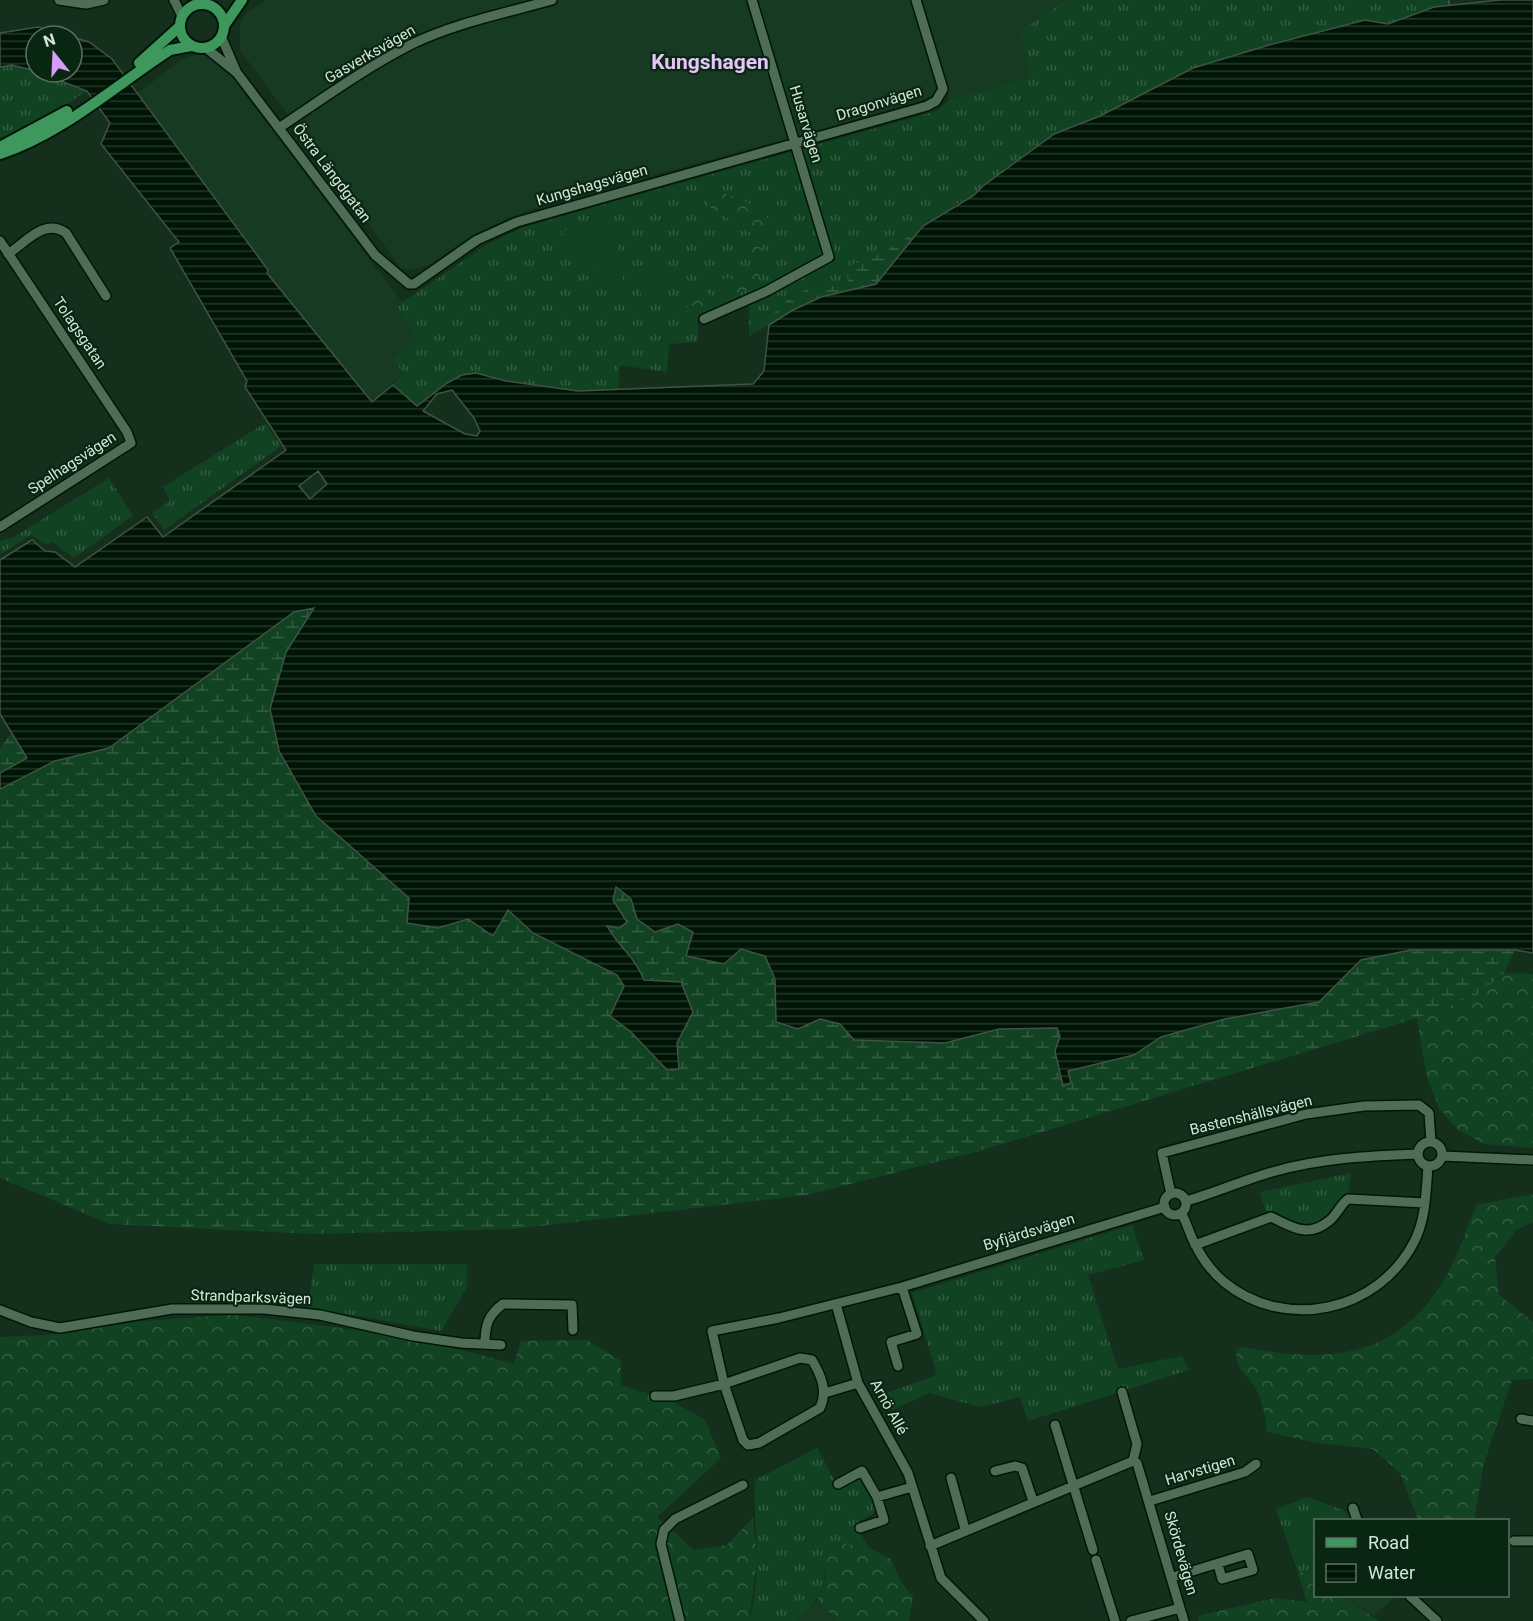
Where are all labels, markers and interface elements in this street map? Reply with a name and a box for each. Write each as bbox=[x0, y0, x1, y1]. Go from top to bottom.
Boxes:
street label: Gasverksvägen bbox=[321, 21, 419, 87]
north arrow bbox=[24, 24, 84, 84]
text: N bbox=[41, 29, 58, 51]
district label: Kungshagen bbox=[651, 50, 769, 74]
street label: Dragonvägen bbox=[834, 82, 924, 124]
street label: Husarvägen bbox=[786, 83, 826, 165]
street label: Östra Längdgatan bbox=[289, 120, 375, 226]
street label: Kungshagsvägen bbox=[534, 161, 650, 209]
street label: Tolagsgatan bbox=[49, 294, 111, 372]
street label: Spelhagsvägen bbox=[25, 428, 119, 498]
street label: Bastenshällsvägen bbox=[1188, 1091, 1314, 1139]
street label: Byfjärdsvägen bbox=[981, 1210, 1077, 1254]
street label: Strandparksvägen bbox=[190, 1286, 312, 1308]
street label: Arnö Allé bbox=[866, 1376, 912, 1438]
street label: Harvstigen bbox=[1163, 1451, 1237, 1489]
street label: Skördevägen bbox=[1160, 1509, 1202, 1597]
legend bbox=[1314, 1519, 1509, 1597]
text: Road bbox=[1368, 1532, 1409, 1553]
text: Water bbox=[1368, 1562, 1415, 1583]

